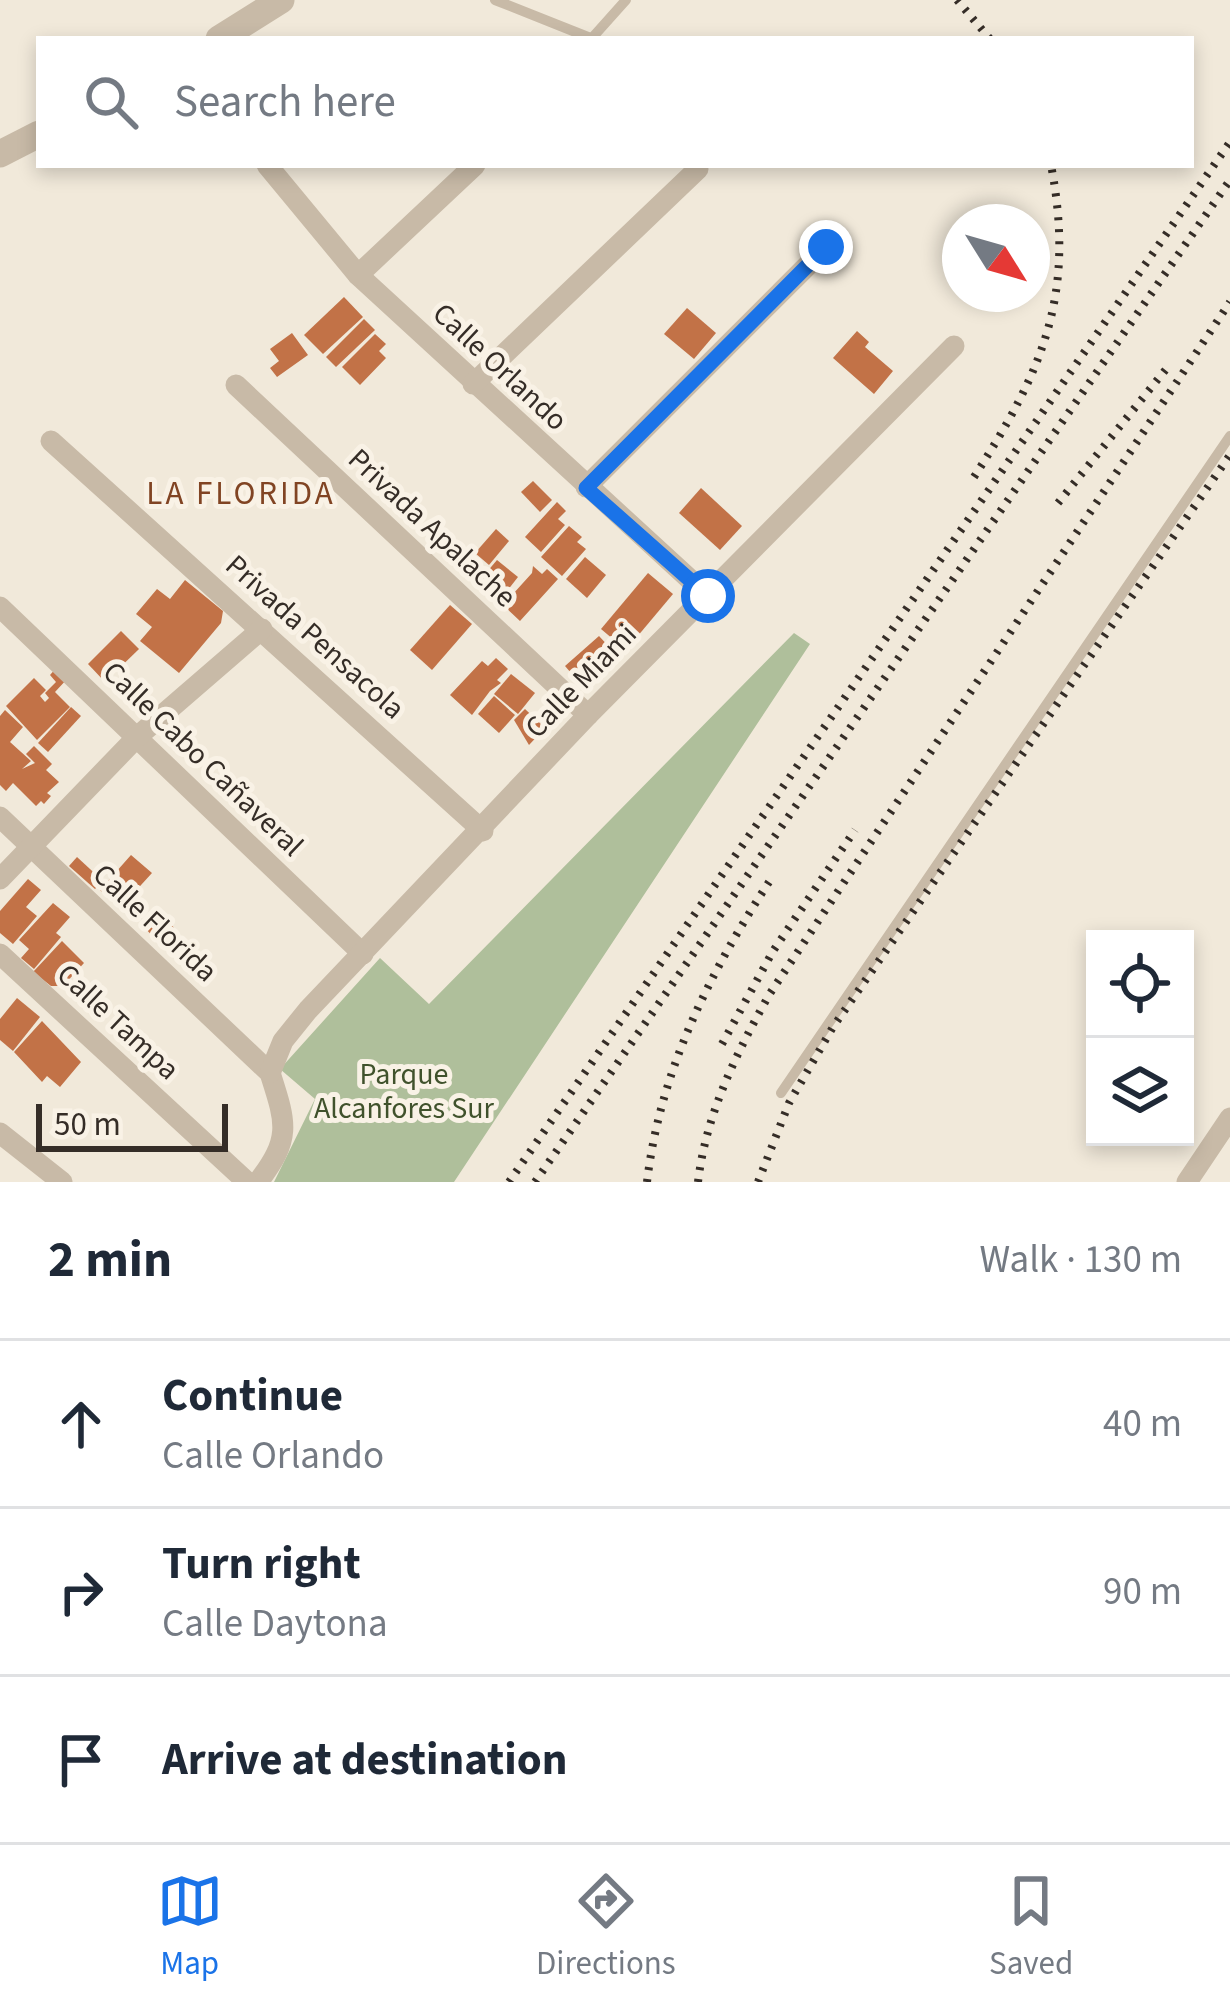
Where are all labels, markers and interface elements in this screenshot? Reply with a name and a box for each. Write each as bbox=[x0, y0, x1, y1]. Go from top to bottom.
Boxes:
search box bbox=[36, 36, 1194, 168]
icon: search bbox=[78, 69, 144, 135]
text: Search here bbox=[174, 70, 396, 134]
north arrow bbox=[942, 204, 1050, 312]
route end bbox=[799, 220, 853, 274]
street label: Calle Orlando bbox=[423, 293, 577, 441]
street label: Privada Apalache bbox=[338, 438, 526, 618]
district label: LA FLORIDA bbox=[146, 470, 336, 517]
street label: Privada Pensacola bbox=[216, 545, 414, 729]
route start bbox=[681, 569, 735, 623]
street label: Calle Miami bbox=[515, 614, 647, 748]
street label: Calle Cabo Cañaveral bbox=[93, 652, 313, 866]
street label: Calle Florida bbox=[83, 854, 227, 992]
map controls bbox=[1086, 930, 1194, 1146]
button: locate bbox=[1086, 930, 1194, 1038]
street label: Calle Tampa bbox=[47, 954, 189, 1090]
button: layers bbox=[1086, 1038, 1194, 1146]
park label: Parque Alcanfores Sur bbox=[314, 1053, 495, 1130]
scale bar bbox=[36, 1098, 228, 1151]
text: 50 m bbox=[54, 1101, 121, 1148]
text: 2 min bbox=[48, 1224, 172, 1296]
text: Walk · 130 m bbox=[979, 1232, 1182, 1288]
text: Continue bbox=[162, 1364, 343, 1428]
icon: ahead bbox=[48, 1391, 114, 1457]
text: 40 m bbox=[1103, 1396, 1182, 1452]
text: Calle Orlando bbox=[162, 1428, 384, 1484]
text: Turn right bbox=[162, 1532, 361, 1596]
icon: right bbox=[48, 1559, 114, 1625]
text: 90 m bbox=[1103, 1564, 1182, 1620]
text: Calle Daytona bbox=[162, 1596, 388, 1652]
icon: arrive bbox=[48, 1727, 114, 1793]
text: Arrive at destination bbox=[162, 1728, 567, 1792]
tab: Map bbox=[157, 1868, 223, 1987]
tab: Directions bbox=[536, 1868, 676, 1987]
tab: Saved bbox=[989, 1868, 1073, 1987]

